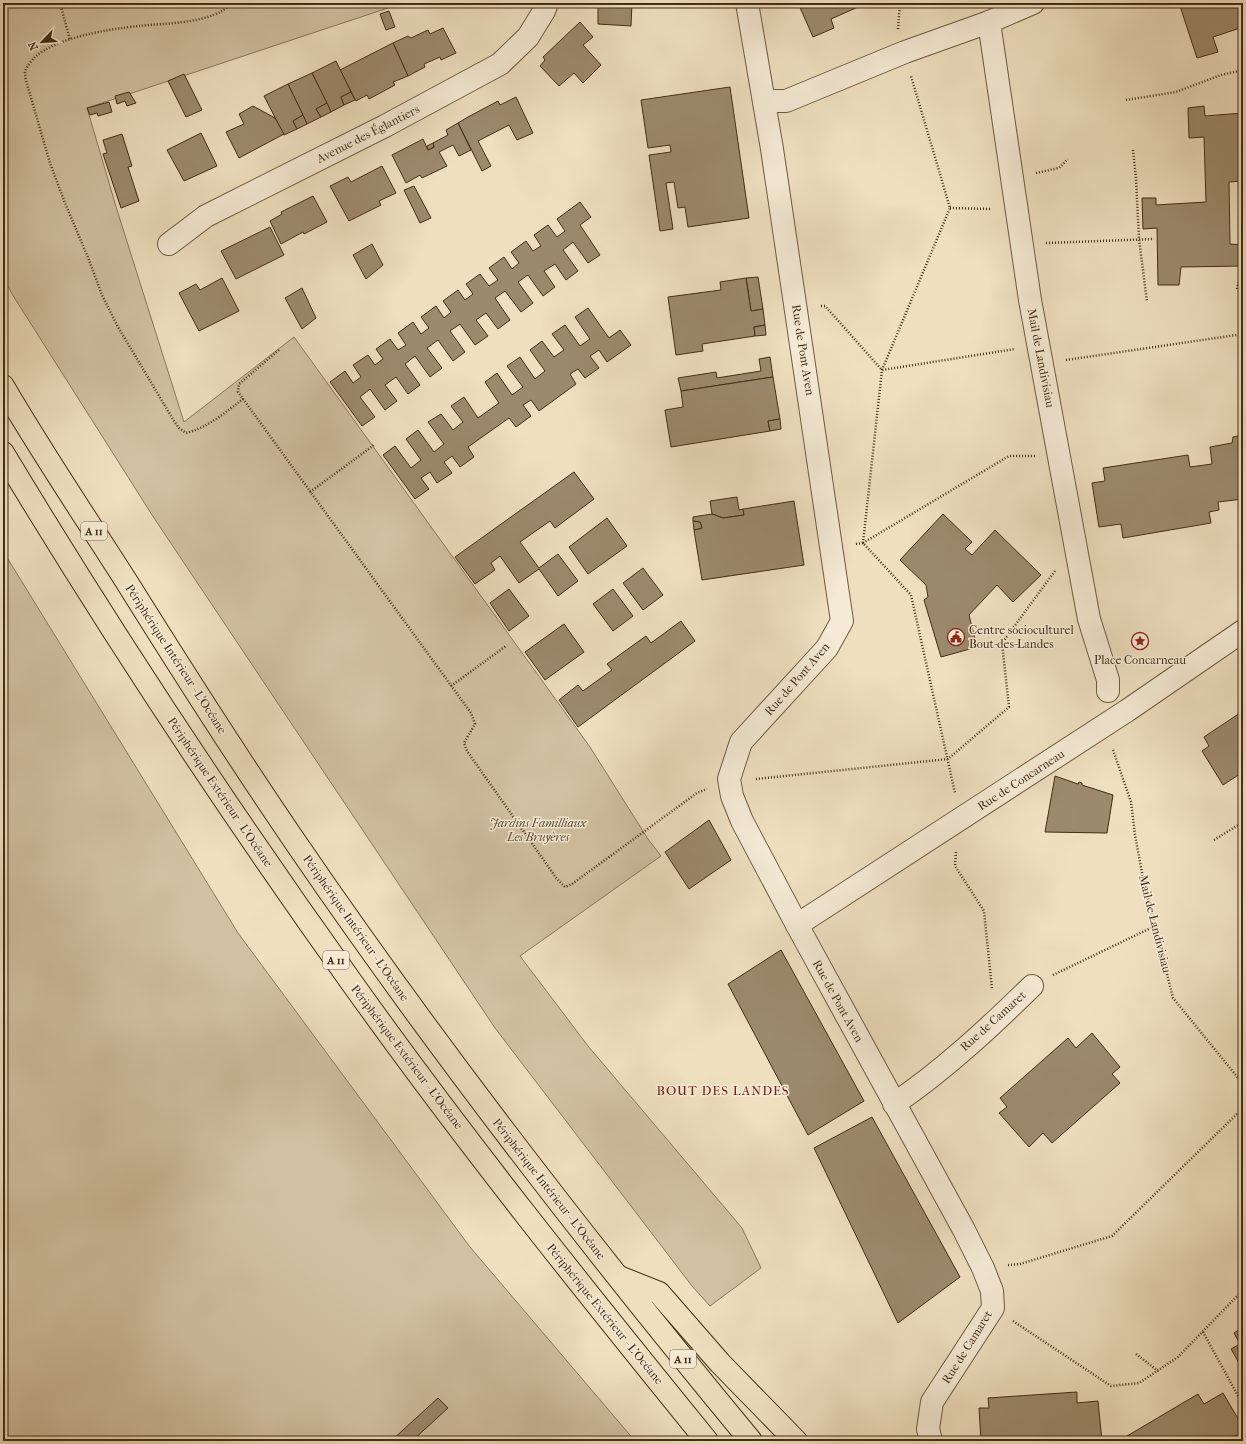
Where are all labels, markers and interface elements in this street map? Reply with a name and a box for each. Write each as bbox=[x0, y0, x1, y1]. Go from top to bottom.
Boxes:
north arrow bbox=[22, 22, 62, 62]
text: N bbox=[25, 39, 41, 53]
street label: Avenue des Églantiers bbox=[313, 101, 422, 166]
street label: Rue de Pont Aven bbox=[789, 304, 817, 396]
street label: Mail de Landivisiau bbox=[1025, 307, 1057, 409]
road number: A 11 bbox=[81, 522, 107, 540]
street label: Périphérique Intérieur - L’Océane bbox=[122, 582, 230, 736]
place label: Centre socioculturel Bout-des-Landes bbox=[969, 623, 1074, 651]
public building icon: Centre socioculturel Bout-des-Landes bbox=[946, 627, 966, 647]
place icon: Place Concarneau bbox=[1130, 631, 1150, 651]
street label: Rue de Pont Aven bbox=[762, 640, 832, 718]
place label: Place Concarneau bbox=[1094, 653, 1186, 667]
street label: Périphérique Extérieur - L’Océane bbox=[165, 715, 275, 869]
street label: Rue de Concarneau bbox=[975, 747, 1067, 813]
park label: Jardins Familliaux Les Bruyères bbox=[490, 816, 587, 844]
street label: Périphérique Intérieur - L’Océane bbox=[300, 852, 412, 1004]
street label: Mail de Landivisiau bbox=[1136, 874, 1174, 975]
road number: A 11 bbox=[323, 951, 349, 969]
street label: Rue de Pont Aven bbox=[810, 957, 866, 1045]
street label: Périphérique Extérieur - L’Océane bbox=[348, 982, 466, 1132]
street label: Rue de Camaret bbox=[957, 987, 1029, 1054]
district label: BOUT DES LANDES bbox=[656, 1083, 790, 1098]
street label: Périphérique Intérieur - L’Océane bbox=[490, 1116, 608, 1262]
street label: Périphérique Extérieur - L’Océane bbox=[544, 1241, 666, 1387]
street label: Rue de Camaret bbox=[939, 1307, 995, 1386]
road number: A 11 bbox=[670, 1350, 696, 1368]

